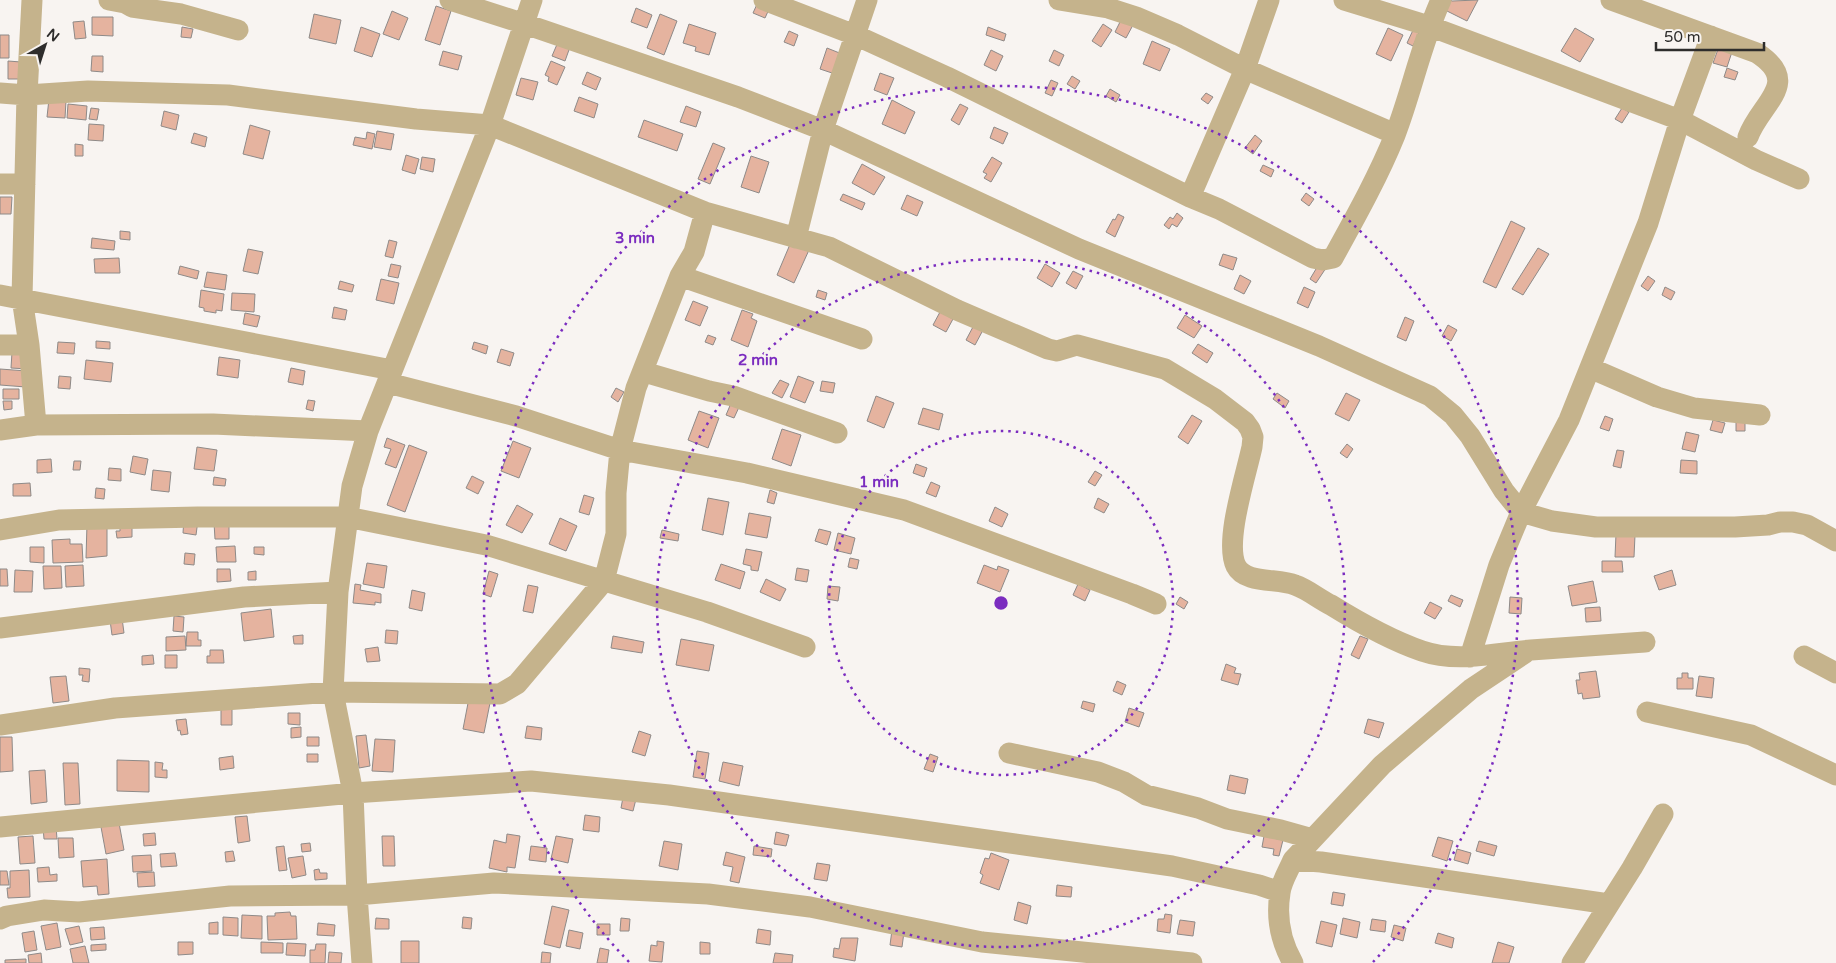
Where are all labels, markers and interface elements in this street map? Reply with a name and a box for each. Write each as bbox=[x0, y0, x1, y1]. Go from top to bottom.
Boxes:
north arrow bbox=[20, 20, 70, 70]
scale bar bbox=[1656, 20, 1764, 52]
text: N bbox=[43, 25, 63, 45]
text: 50 m bbox=[1664, 28, 1701, 46]
text: 3 min bbox=[615, 229, 655, 247]
text: 2 min bbox=[738, 351, 778, 369]
text: 1 min bbox=[859, 473, 899, 491]
centre of rings bbox=[992, 594, 1010, 612]

